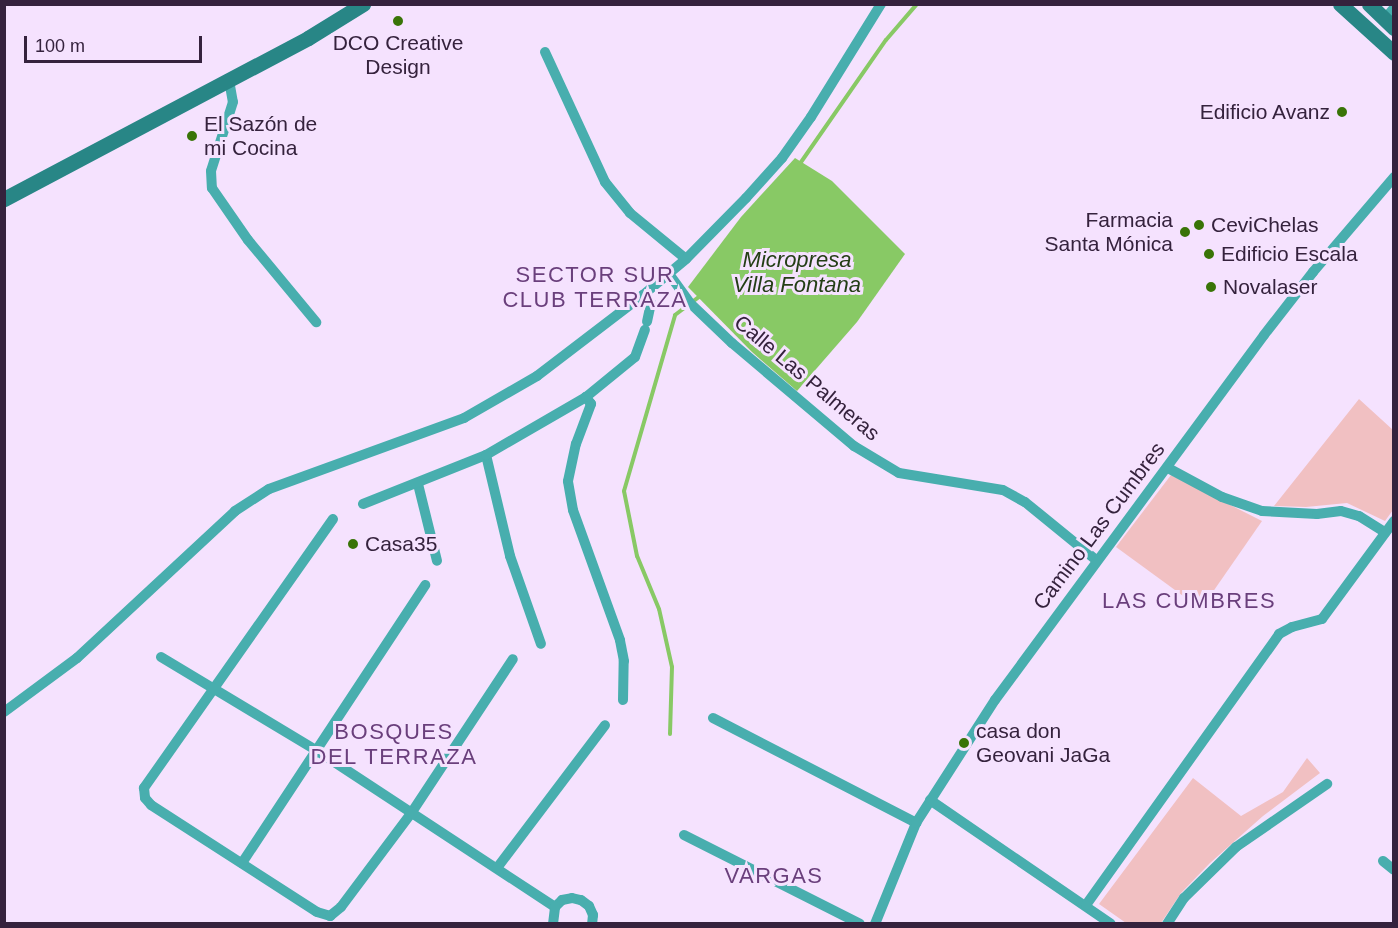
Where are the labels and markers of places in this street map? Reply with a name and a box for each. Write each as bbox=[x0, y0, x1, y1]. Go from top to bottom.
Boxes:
marker: DCO Creative Design bbox=[391, 14, 405, 28]
place label: DCO Creative Design bbox=[333, 30, 463, 80]
place label: Edificio Avanz bbox=[1198, 99, 1330, 125]
marker: Edificio Avanz bbox=[1335, 105, 1349, 119]
place label: El Sazón de mi Cocina bbox=[204, 111, 317, 161]
marker: El Sazón de mi Cocina bbox=[185, 129, 199, 143]
place label: Farmacia Santa Mónica bbox=[1045, 207, 1173, 257]
place label: CeviChelas bbox=[1211, 212, 1318, 238]
marker: CeviChelas bbox=[1192, 218, 1206, 232]
marker: Farmacia Santa Mónica bbox=[1178, 225, 1192, 239]
place label: Edificio Escala bbox=[1221, 241, 1358, 267]
marker: Edificio Escala bbox=[1202, 247, 1216, 261]
place label: Novalaser bbox=[1223, 274, 1318, 300]
marker: Novalaser bbox=[1204, 280, 1218, 294]
place label: Casa35 bbox=[365, 531, 437, 557]
marker: Casa35 bbox=[346, 537, 360, 551]
place label: casa don Geovani JaGa bbox=[976, 718, 1110, 768]
marker: casa don Geovani JaGa bbox=[957, 736, 971, 750]

